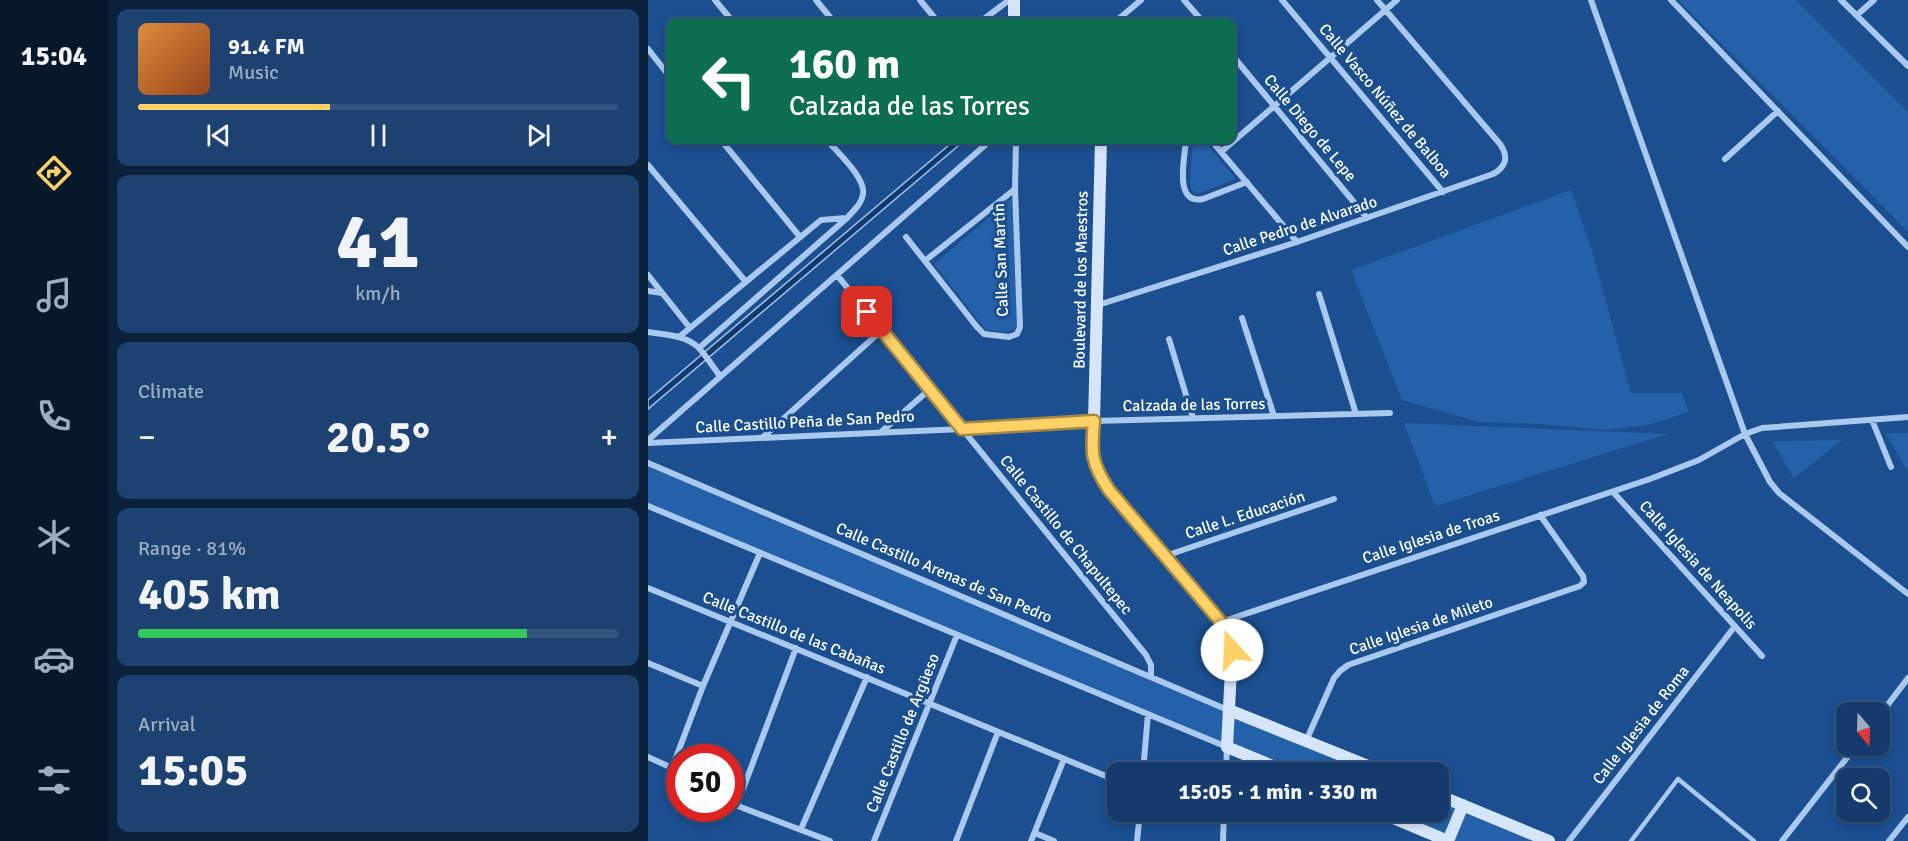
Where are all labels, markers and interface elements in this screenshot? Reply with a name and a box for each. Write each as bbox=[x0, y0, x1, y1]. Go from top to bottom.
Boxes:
street label: Calle Vasco Núñez de Balboa bbox=[1314, 20, 1456, 182]
text: 91.4 FM bbox=[228, 33, 305, 60]
text: 160 m bbox=[789, 39, 900, 90]
text: 15:04 bbox=[21, 40, 87, 73]
icon: left bbox=[690, 42, 768, 120]
text: Music bbox=[228, 60, 279, 85]
street label: Calle Diego de Lepe bbox=[1259, 70, 1361, 186]
text: Calzada de las Torres bbox=[789, 90, 1030, 123]
icon: previous bbox=[202, 119, 235, 152]
icon: pause bbox=[362, 119, 395, 152]
icon: next bbox=[522, 119, 555, 152]
icon: directions bbox=[33, 152, 75, 194]
street label: Boulevard de los Maestros bbox=[1069, 191, 1093, 369]
street label: Calle Pedro de Alvarado bbox=[1220, 192, 1380, 260]
text: 41 bbox=[336, 194, 420, 290]
street label: Calle San Martín bbox=[989, 203, 1013, 317]
icon: music bbox=[33, 274, 75, 316]
text: km/h bbox=[355, 281, 401, 306]
pin bbox=[841, 286, 892, 337]
icon: arrive bbox=[850, 295, 883, 328]
text: Climate bbox=[138, 379, 204, 404]
street label: Calzada de las Torres bbox=[1123, 394, 1265, 416]
icon: phone bbox=[33, 395, 75, 437]
street label: Calle Castillo Peña de San Pedro bbox=[695, 406, 915, 438]
text: 20.5° bbox=[326, 410, 430, 465]
text: − bbox=[138, 417, 156, 458]
text: + bbox=[600, 417, 618, 458]
street label: Calle Castillo de Chapultepec bbox=[995, 451, 1137, 619]
street label: Calle L. Educación bbox=[1183, 486, 1307, 544]
street label: Calle Iglesia de Neapolis bbox=[1635, 496, 1761, 634]
street label: Calle Iglesia de Troas bbox=[1360, 505, 1502, 569]
icon: climate bbox=[33, 516, 75, 558]
street label: Calle Castillo Arenas de San Pedro bbox=[833, 518, 1055, 628]
text: Range · 81% bbox=[138, 536, 246, 561]
text: 405 km bbox=[138, 567, 281, 622]
street label: Calle Castillo de las Cabañas bbox=[700, 587, 888, 679]
street label: Calle Iglesia de Mileto bbox=[1347, 592, 1495, 660]
position arrow bbox=[1200, 618, 1264, 682]
icon: car bbox=[33, 638, 75, 680]
street label: Calle Castillo de Argüeso bbox=[862, 650, 944, 816]
street label: Calle Iglesia de Roma bbox=[1588, 662, 1694, 788]
north arrow bbox=[1836, 702, 1890, 756]
map controls bbox=[1836, 702, 1890, 822]
text: Arrival bbox=[138, 712, 196, 737]
text: 15:05 bbox=[138, 743, 248, 798]
speed limit sign: 50 bbox=[666, 744, 744, 822]
icon: filters bbox=[33, 759, 75, 801]
button: search bbox=[1836, 768, 1890, 822]
text: 15:05 · 1 min · 330 m bbox=[1178, 778, 1378, 805]

